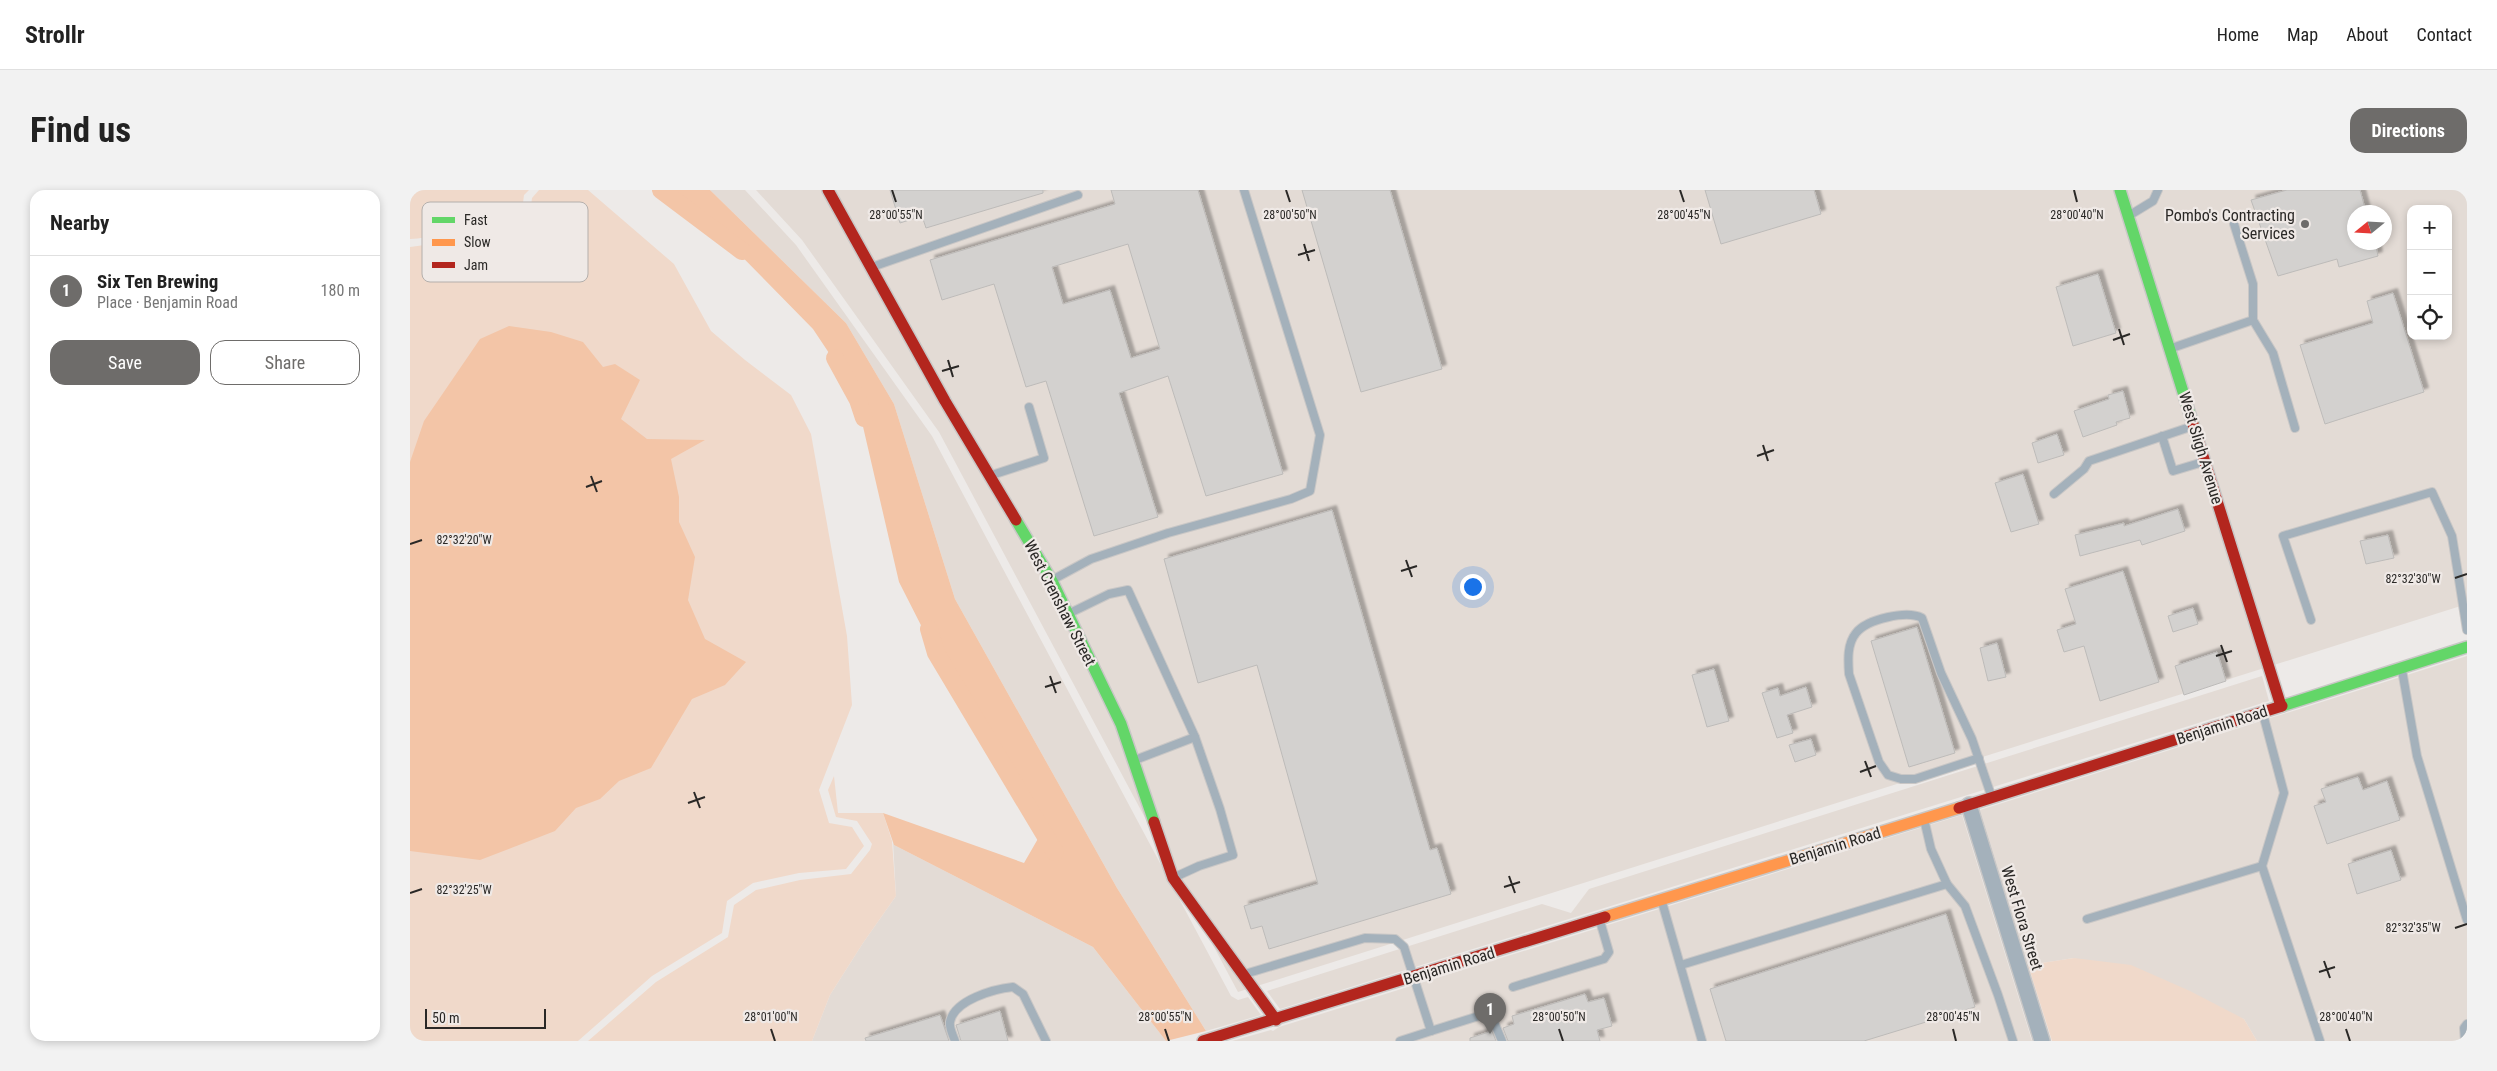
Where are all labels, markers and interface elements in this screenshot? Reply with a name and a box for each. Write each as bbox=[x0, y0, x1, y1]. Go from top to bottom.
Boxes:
text: Strollr bbox=[25, 21, 85, 49]
text: Home bbox=[2217, 24, 2259, 45]
text: Map bbox=[2287, 24, 2318, 45]
text: About bbox=[2346, 24, 2388, 45]
text: Contact bbox=[2416, 24, 2472, 45]
button: Directions bbox=[2350, 108, 2467, 153]
text: Find us bbox=[30, 110, 131, 151]
legend bbox=[422, 202, 588, 282]
north arrow bbox=[2347, 205, 2392, 250]
map controls bbox=[2407, 205, 2452, 340]
button: + bbox=[2407, 205, 2452, 250]
place label: Pombo's Contracting Services bbox=[2165, 206, 2295, 243]
text: 28°00'55"N bbox=[869, 208, 923, 222]
text: 28°00'50"N bbox=[1263, 208, 1317, 222]
text: 28°00'45"N bbox=[1657, 208, 1711, 222]
text: 28°00'40"N bbox=[2050, 208, 2104, 222]
text: Nearby bbox=[50, 211, 109, 235]
text: Fast bbox=[464, 212, 488, 228]
marker: Pombo's Contracting Services bbox=[2299, 218, 2311, 230]
text: Slow bbox=[464, 234, 491, 250]
button: − bbox=[2407, 250, 2452, 295]
text: Jam bbox=[464, 257, 488, 273]
text: Six Ten Brewing bbox=[97, 270, 218, 293]
text: 1 bbox=[62, 281, 70, 300]
text: 180 m bbox=[321, 281, 360, 300]
text: Place · Benjamin Road bbox=[97, 293, 238, 312]
button: locate bbox=[2407, 295, 2452, 340]
button: Save bbox=[50, 340, 200, 385]
button: Share bbox=[210, 340, 360, 385]
street label: West Sligh Avenue bbox=[2175, 390, 2227, 506]
text: 82°32'20"W bbox=[436, 533, 492, 547]
street label: West Crenshaw Street bbox=[1020, 537, 1100, 669]
text: 82°32'30"W bbox=[2385, 572, 2441, 586]
your location bbox=[1460, 574, 1486, 600]
street label: Benjamin Road bbox=[2174, 701, 2270, 749]
street label: Benjamin Road bbox=[1787, 823, 1883, 869]
street label: West Flora Street bbox=[1997, 864, 2047, 973]
text: 82°32'25"W bbox=[436, 883, 492, 897]
text: 82°32'35"W bbox=[2385, 921, 2441, 935]
street label: Benjamin Road bbox=[1401, 943, 1497, 989]
pin: 1 bbox=[1474, 993, 1506, 1034]
scale bar bbox=[425, 1006, 546, 1029]
text: 50 m bbox=[432, 1010, 460, 1026]
text: 28°01'00"N bbox=[744, 1010, 798, 1024]
text: 28°00'55"N bbox=[1138, 1010, 1192, 1024]
text: 28°00'50"N bbox=[1532, 1010, 1586, 1024]
text: 28°00'45"N bbox=[1926, 1010, 1980, 1024]
text: 28°00'40"N bbox=[2319, 1010, 2373, 1024]

